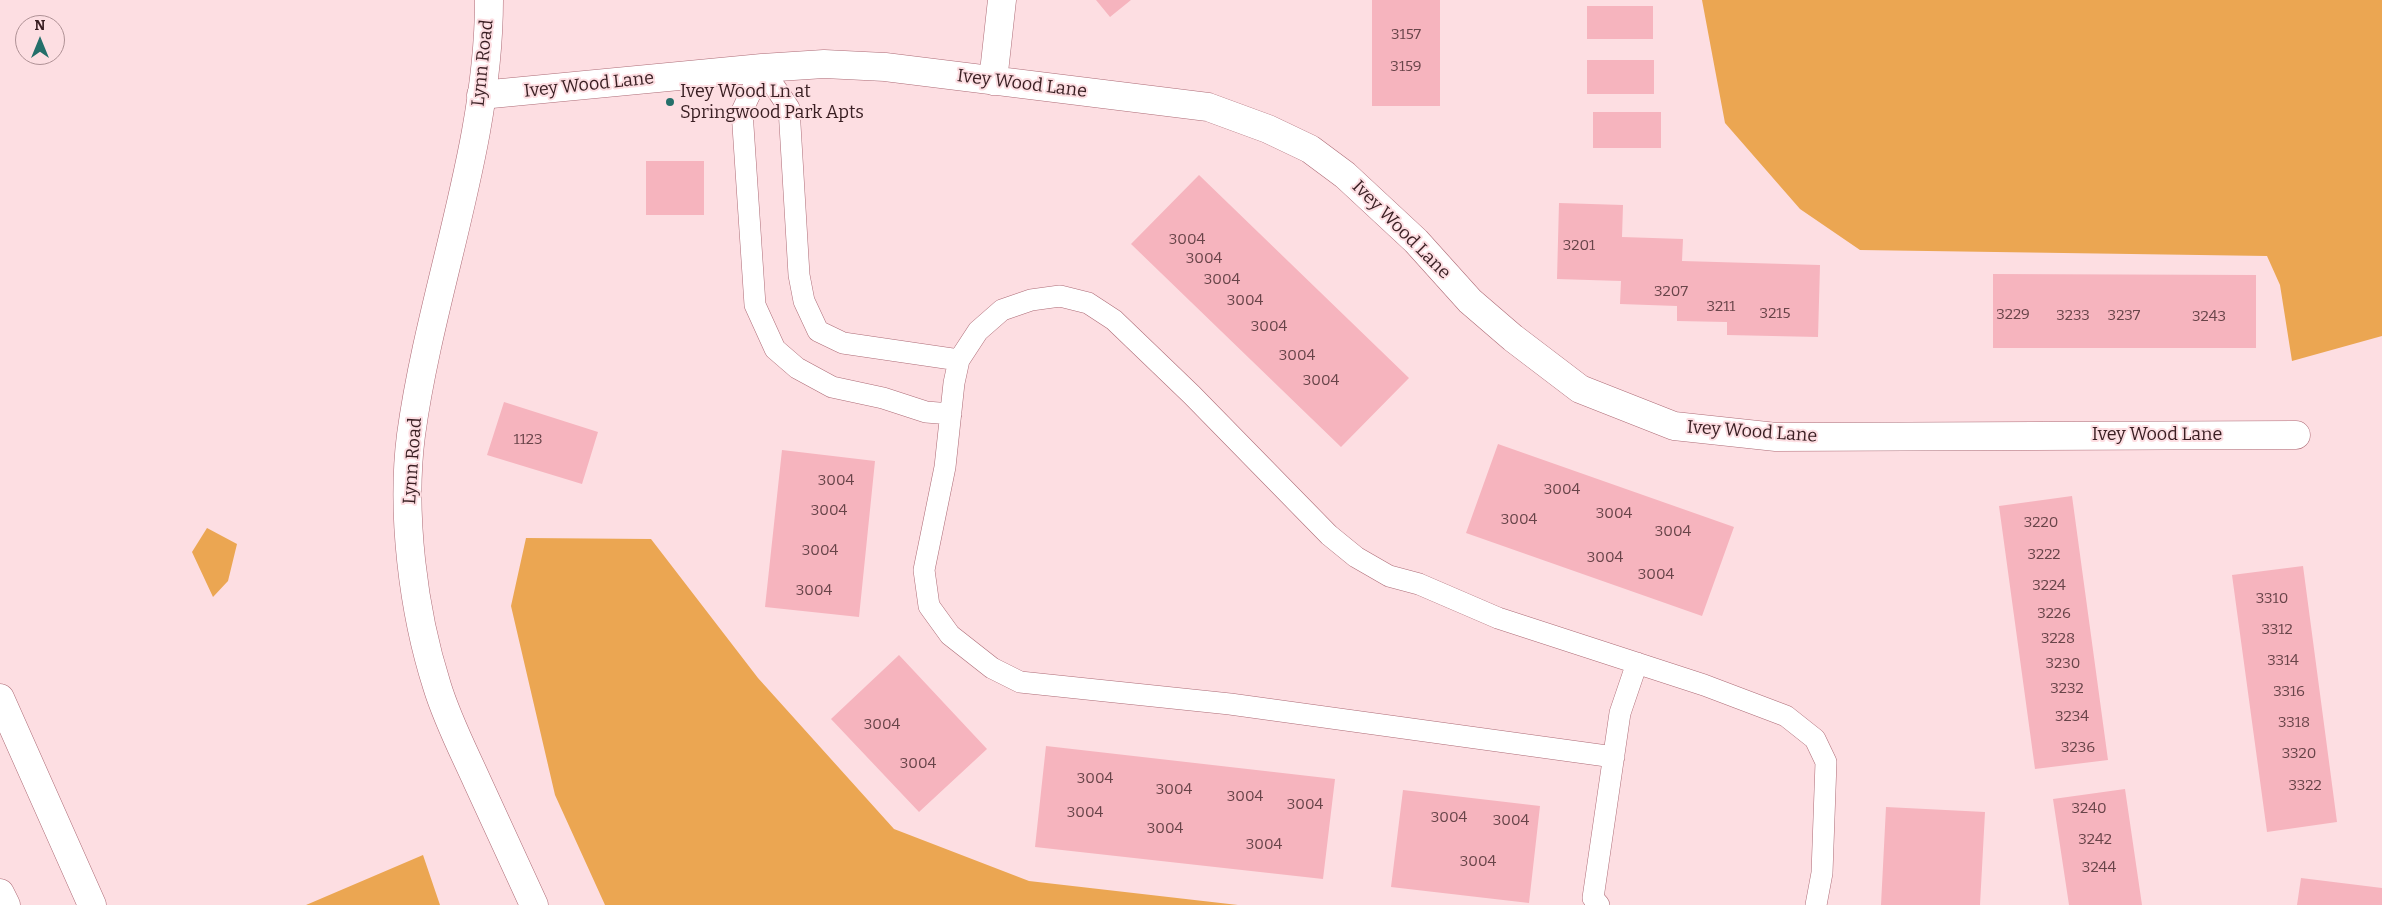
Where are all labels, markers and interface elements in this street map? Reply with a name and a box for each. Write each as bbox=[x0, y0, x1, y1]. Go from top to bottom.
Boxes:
north arrow bbox=[15, 15, 65, 65]
text: N bbox=[35, 17, 45, 34]
street label: Lynn Road bbox=[468, 19, 498, 107]
house number: 3157 bbox=[1391, 26, 1421, 44]
house number: 3159 bbox=[1390, 58, 1422, 76]
street label: Ivey Wood Lane bbox=[956, 65, 1088, 103]
street label: Ivey Wood Lane bbox=[523, 67, 655, 103]
place label: Ivey Wood Ln at Springwood Park Apts bbox=[680, 81, 864, 124]
marker: Ivey Wood Ln at Springwood Park Apts bbox=[664, 96, 676, 108]
street label: Ivey Wood Lane bbox=[1347, 176, 1455, 284]
house number: 3004 bbox=[1169, 231, 1205, 249]
house number: 3201 bbox=[1563, 237, 1595, 255]
house number: 3004 bbox=[1186, 250, 1222, 268]
house number: 3004 bbox=[1204, 271, 1240, 289]
house number: 3207 bbox=[1654, 283, 1688, 301]
house number: 3004 bbox=[1227, 292, 1263, 310]
house number: 3211 bbox=[1707, 298, 1735, 316]
house number: 3215 bbox=[1760, 305, 1790, 323]
house number: 3229 bbox=[1996, 306, 2030, 324]
house number: 3233 bbox=[2056, 307, 2090, 325]
house number: 3237 bbox=[2108, 307, 2140, 325]
house number: 3243 bbox=[2192, 308, 2226, 326]
house number: 3004 bbox=[1251, 318, 1287, 336]
house number: 3004 bbox=[1279, 347, 1315, 365]
house number: 3004 bbox=[1303, 372, 1339, 390]
street label: Lynn Road bbox=[399, 417, 427, 505]
street label: Ivey Wood Lane bbox=[1686, 417, 1818, 447]
street label: Ivey Wood Lane bbox=[2092, 424, 2222, 446]
house number: 1123 bbox=[514, 431, 542, 449]
house number: 3004 bbox=[818, 472, 854, 490]
house number: 3004 bbox=[1544, 481, 1580, 499]
house number: 3004 bbox=[811, 502, 847, 520]
house number: 3004 bbox=[1596, 505, 1632, 523]
house number: 3004 bbox=[1501, 511, 1537, 529]
house number: 3220 bbox=[2024, 514, 2058, 532]
house number: 3004 bbox=[1655, 523, 1691, 541]
house number: 3004 bbox=[802, 542, 838, 560]
house number: 3222 bbox=[2027, 546, 2061, 564]
house number: 3004 bbox=[1587, 549, 1623, 567]
house number: 3004 bbox=[1638, 566, 1674, 584]
house number: 3224 bbox=[2032, 577, 2066, 595]
house number: 3004 bbox=[796, 582, 832, 600]
house number: 3310 bbox=[2256, 590, 2288, 608]
house number: 3226 bbox=[2037, 605, 2071, 623]
house number: 3312 bbox=[2261, 621, 2293, 639]
house number: 3228 bbox=[2041, 630, 2075, 648]
house number: 3314 bbox=[2267, 652, 2299, 670]
house number: 3230 bbox=[2046, 655, 2080, 673]
house number: 3232 bbox=[2050, 680, 2084, 698]
house number: 3316 bbox=[2273, 683, 2305, 701]
house number: 3234 bbox=[2055, 708, 2089, 726]
house number: 3318 bbox=[2278, 714, 2310, 732]
house number: 3004 bbox=[864, 716, 900, 734]
house number: 3236 bbox=[2061, 739, 2095, 757]
house number: 3320 bbox=[2282, 745, 2316, 763]
house number: 3004 bbox=[900, 755, 936, 773]
house number: 3004 bbox=[1077, 770, 1113, 788]
house number: 3322 bbox=[2288, 777, 2322, 795]
house number: 3004 bbox=[1156, 781, 1192, 799]
house number: 3004 bbox=[1227, 788, 1263, 806]
house number: 3004 bbox=[1287, 796, 1323, 814]
house number: 3240 bbox=[2071, 800, 2107, 818]
house number: 3004 bbox=[1067, 804, 1103, 822]
house number: 3004 bbox=[1431, 809, 1467, 827]
house number: 3004 bbox=[1493, 812, 1529, 830]
house number: 3004 bbox=[1147, 820, 1183, 838]
house number: 3242 bbox=[2078, 831, 2112, 849]
house number: 3004 bbox=[1246, 836, 1282, 854]
house number: 3004 bbox=[1460, 853, 1496, 871]
house number: 3244 bbox=[2082, 859, 2116, 877]

